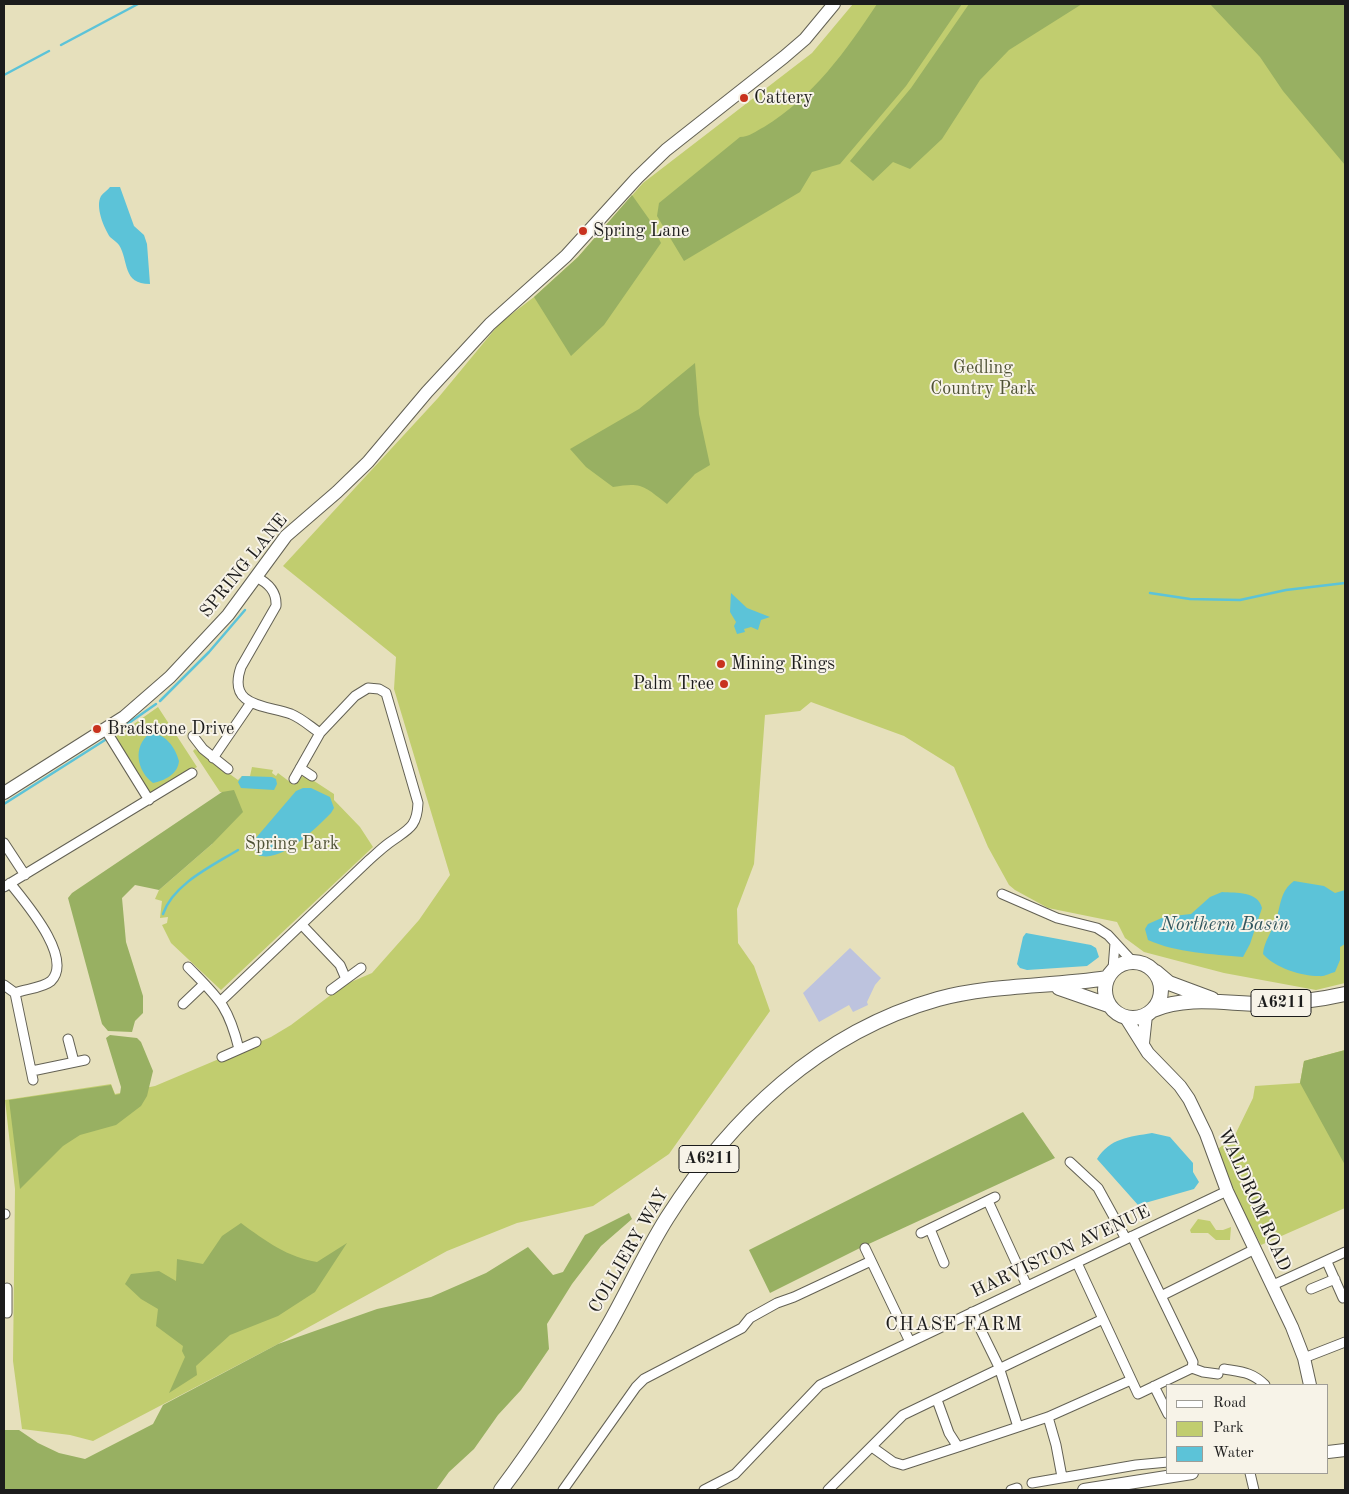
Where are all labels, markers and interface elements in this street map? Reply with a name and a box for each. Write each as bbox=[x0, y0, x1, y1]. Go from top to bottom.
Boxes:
place label: Cattery bbox=[754, 87, 813, 109]
marker: Cattery bbox=[738, 92, 750, 104]
place label: Spring Lane bbox=[593, 220, 689, 242]
marker: Spring Lane bbox=[577, 225, 589, 237]
park label: Gedling Country Park bbox=[930, 357, 1036, 399]
street label: SPRING LANE bbox=[196, 510, 292, 622]
place label: Mining Rings bbox=[731, 653, 835, 675]
marker: Mining Rings bbox=[715, 658, 727, 670]
place label: Palm Tree bbox=[633, 673, 714, 695]
marker: Palm Tree bbox=[718, 678, 730, 690]
place label: Bradstone Drive bbox=[107, 718, 234, 740]
marker: Bradstone Drive bbox=[91, 723, 103, 735]
park label: Spring Park bbox=[245, 833, 339, 855]
water label: Northern Basin bbox=[1161, 914, 1289, 936]
road number: A6211 bbox=[1251, 990, 1311, 1016]
street label: WALDROM ROAD bbox=[1213, 1125, 1295, 1275]
road number: A6211 bbox=[679, 1146, 739, 1172]
street label: COLLIERY WAY bbox=[585, 1185, 673, 1317]
street label: HARVISTON AVENUE bbox=[968, 1201, 1154, 1303]
district label: CHASE FARM bbox=[884, 1314, 1024, 1336]
legend bbox=[1166, 1384, 1329, 1474]
text: Road bbox=[1213, 1396, 1246, 1411]
text: Park bbox=[1213, 1421, 1244, 1436]
text: Water bbox=[1213, 1446, 1254, 1461]

